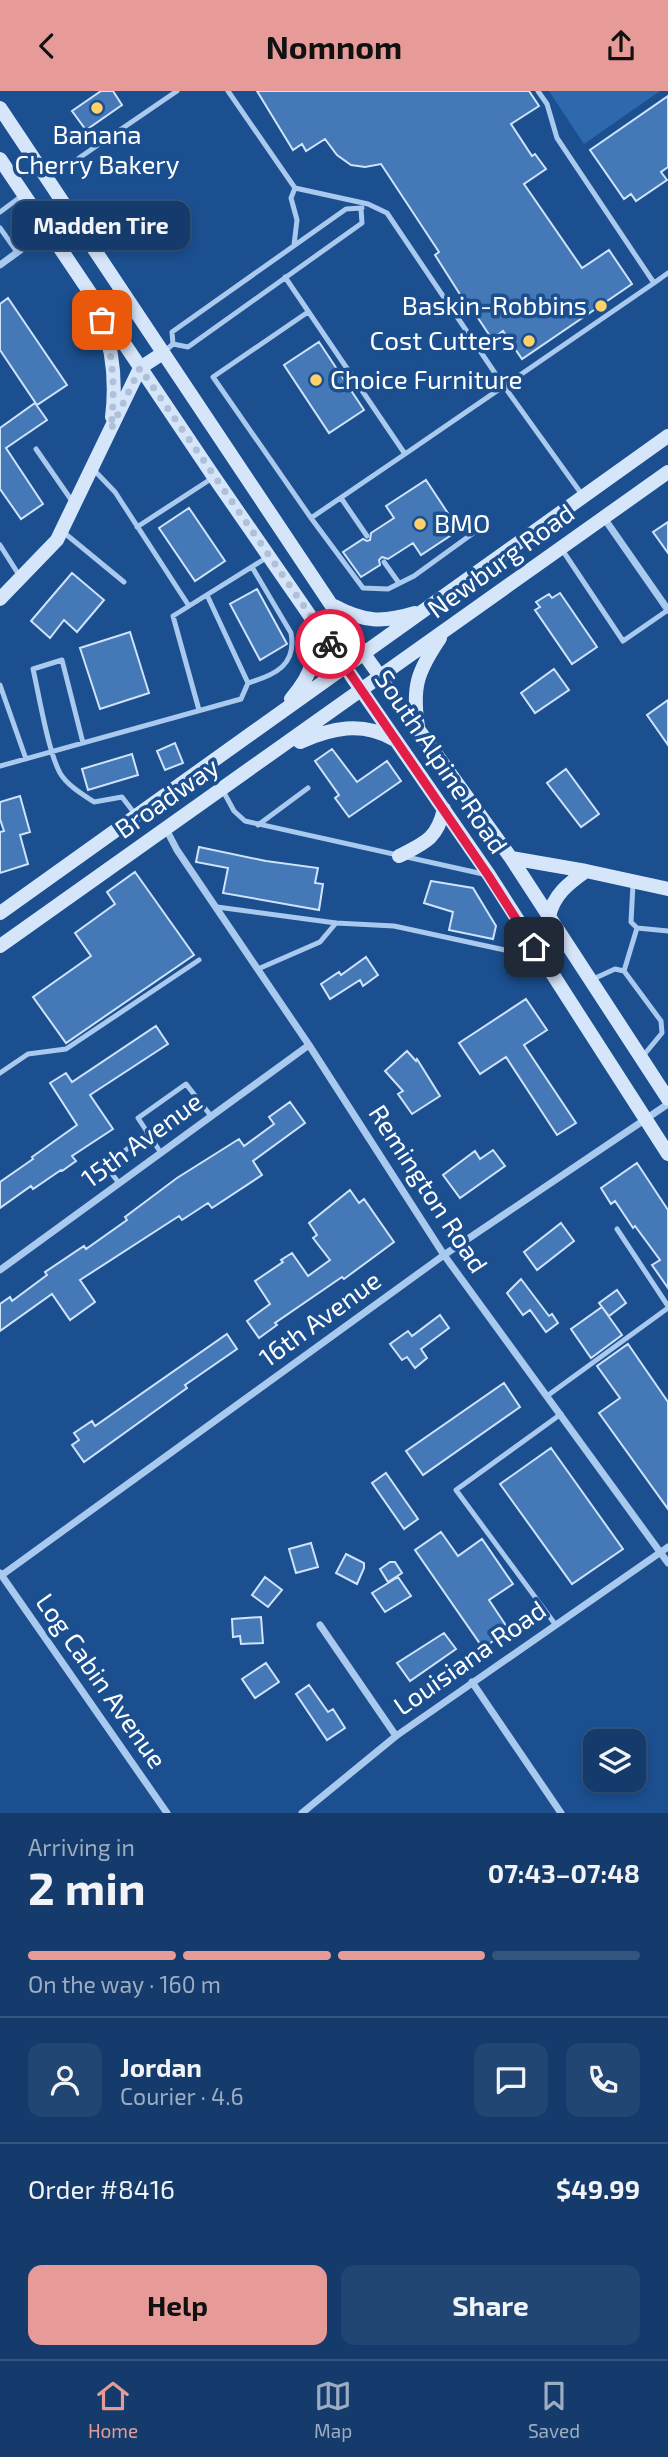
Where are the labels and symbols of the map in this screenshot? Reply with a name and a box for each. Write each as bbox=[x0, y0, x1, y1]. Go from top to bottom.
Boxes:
marker: Banana Cherry Bakery bbox=[89, 100, 105, 116]
place label: Banana Cherry Bakery bbox=[14, 118, 180, 179]
callout: Madden Tire bbox=[13, 201, 191, 250]
place label: Baskin-Robbins bbox=[402, 289, 587, 320]
pin bbox=[72, 290, 132, 350]
marker: Baskin-Robbins bbox=[593, 298, 609, 314]
place label: Cost Cutters bbox=[369, 324, 515, 355]
marker: Cost Cutters bbox=[521, 333, 537, 349]
place label: Choice Furniture bbox=[330, 363, 523, 394]
marker: Choice Furniture bbox=[308, 372, 324, 388]
street label: Newburg Road bbox=[421, 496, 580, 623]
place label: BMO bbox=[434, 507, 490, 538]
marker: BMO bbox=[412, 516, 428, 532]
courier bbox=[295, 609, 365, 679]
street label: South Alpine Road bbox=[369, 664, 515, 859]
street label: Broadway bbox=[108, 750, 224, 844]
pin bbox=[504, 917, 564, 977]
street label: 15th Avenue bbox=[75, 1085, 208, 1193]
street label: Remington Road bbox=[363, 1098, 495, 1278]
street label: 16th Avenue bbox=[252, 1263, 386, 1372]
street label: Log Cabin Avenue bbox=[30, 1587, 174, 1773]
street label: Louisiana Road bbox=[387, 1593, 551, 1721]

